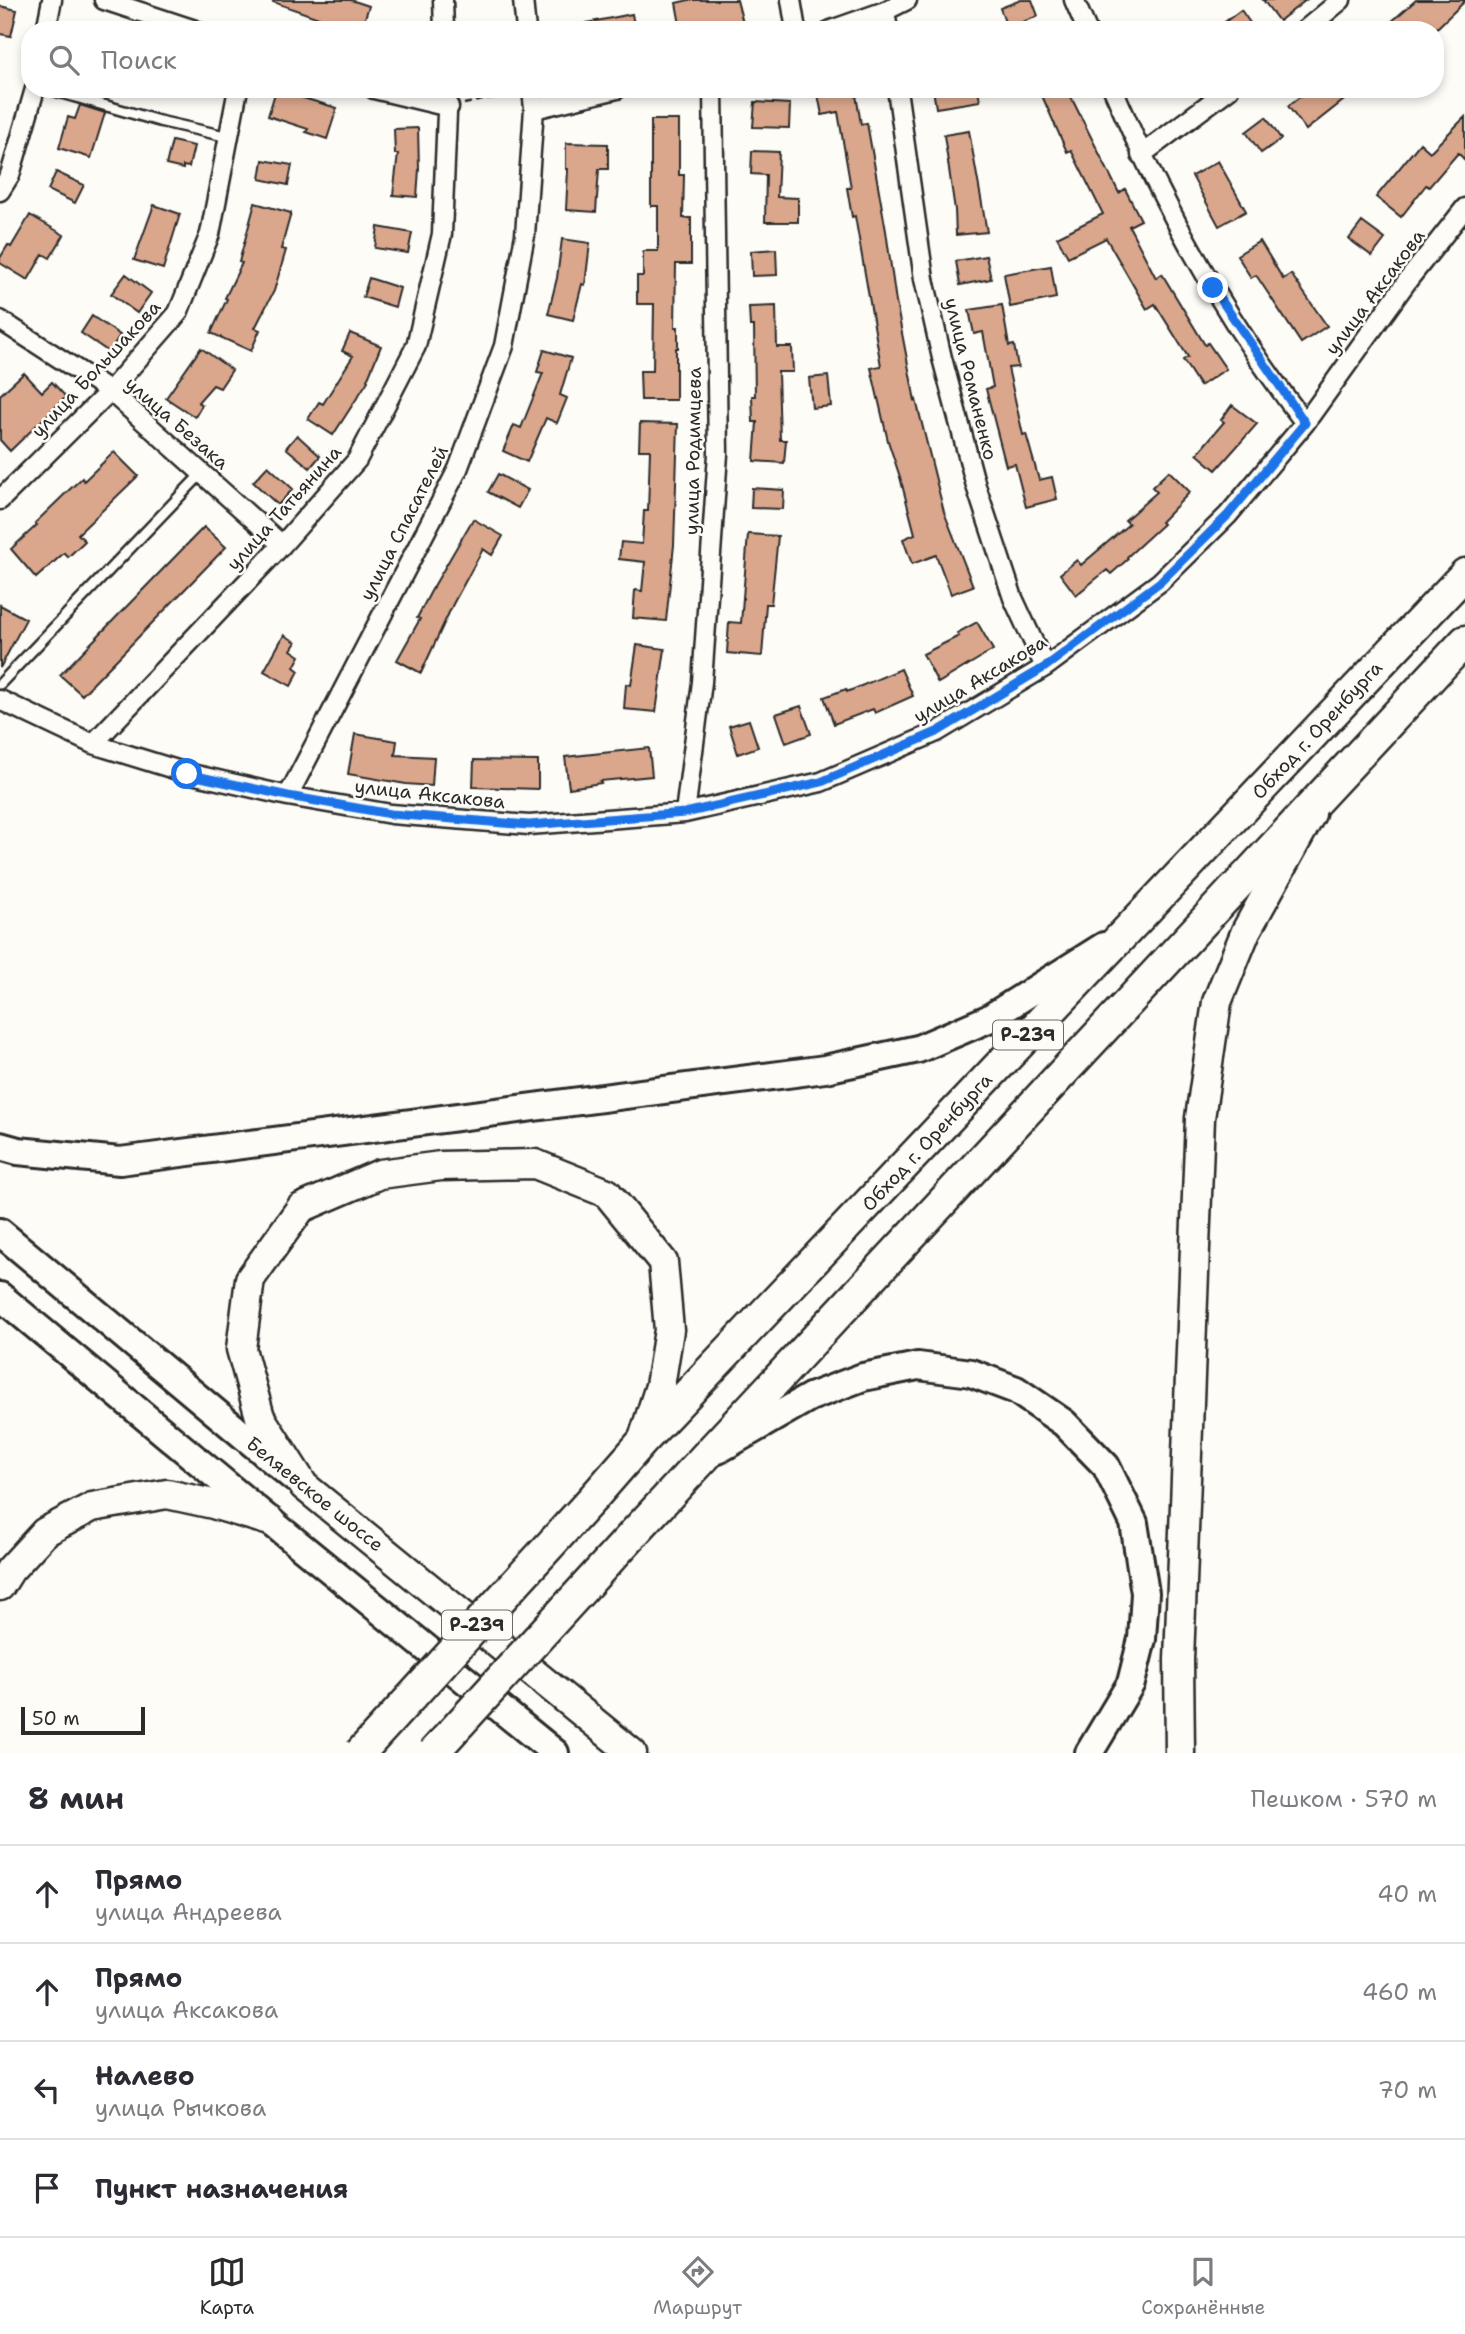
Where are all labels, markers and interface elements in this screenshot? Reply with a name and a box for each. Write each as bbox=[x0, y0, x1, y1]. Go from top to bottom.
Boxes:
search box bbox=[21, 21, 1444, 98]
icon: search bbox=[45, 41, 83, 79]
text: Поиск bbox=[101, 42, 177, 77]
street label: улица Аксакова bbox=[1319, 224, 1431, 360]
route end bbox=[1197, 272, 1228, 303]
street label: улица Большакова bbox=[26, 295, 166, 443]
street label: улица Романенко bbox=[939, 295, 1003, 463]
street label: улица Родимцева bbox=[679, 366, 707, 535]
street label: улица Безака bbox=[120, 371, 234, 475]
street label: улица Татьянина bbox=[221, 440, 347, 576]
street label: улица Спасателей bbox=[354, 441, 454, 605]
street label: улица Аксакова bbox=[909, 629, 1051, 729]
street label: Обход г. Оренбурга bbox=[1246, 655, 1388, 804]
route start bbox=[171, 758, 202, 789]
street label: улица Аксакова bbox=[353, 774, 507, 814]
road number: Р-239 bbox=[993, 1020, 1063, 1050]
street label: Обход г. Оренбурга bbox=[856, 1067, 998, 1216]
street label: Беляевское шоссе bbox=[241, 1431, 389, 1557]
road number: Р-239 bbox=[442, 1610, 512, 1640]
scale bar bbox=[21, 1704, 145, 1736]
text: 50 m bbox=[32, 1706, 80, 1731]
text: 8 мин bbox=[28, 1778, 124, 1819]
text: Пешком · 570 m bbox=[1251, 1784, 1437, 1814]
text: Прямо bbox=[95, 1862, 183, 1897]
icon: ahead bbox=[28, 1875, 66, 1913]
text: 40 m bbox=[1377, 1879, 1437, 1909]
text: улица Андреева bbox=[95, 1897, 282, 1927]
text: Прямо bbox=[95, 1960, 183, 1995]
icon: ahead bbox=[28, 1973, 66, 2011]
text: 460 m bbox=[1362, 1977, 1437, 2007]
text: улица Аксакова bbox=[95, 1995, 278, 2025]
text: Налево bbox=[95, 2058, 195, 2093]
icon: left bbox=[28, 2071, 66, 2109]
text: 70 m bbox=[1378, 2075, 1437, 2105]
text: улица Рычкова bbox=[95, 2093, 266, 2123]
icon: arrive bbox=[28, 2169, 66, 2207]
text: Пункт назначения bbox=[95, 2171, 348, 2206]
tab: Карта bbox=[200, 2253, 254, 2320]
tab: Маршрут bbox=[653, 2253, 742, 2320]
tab: Сохранённые bbox=[1141, 2253, 1265, 2320]

